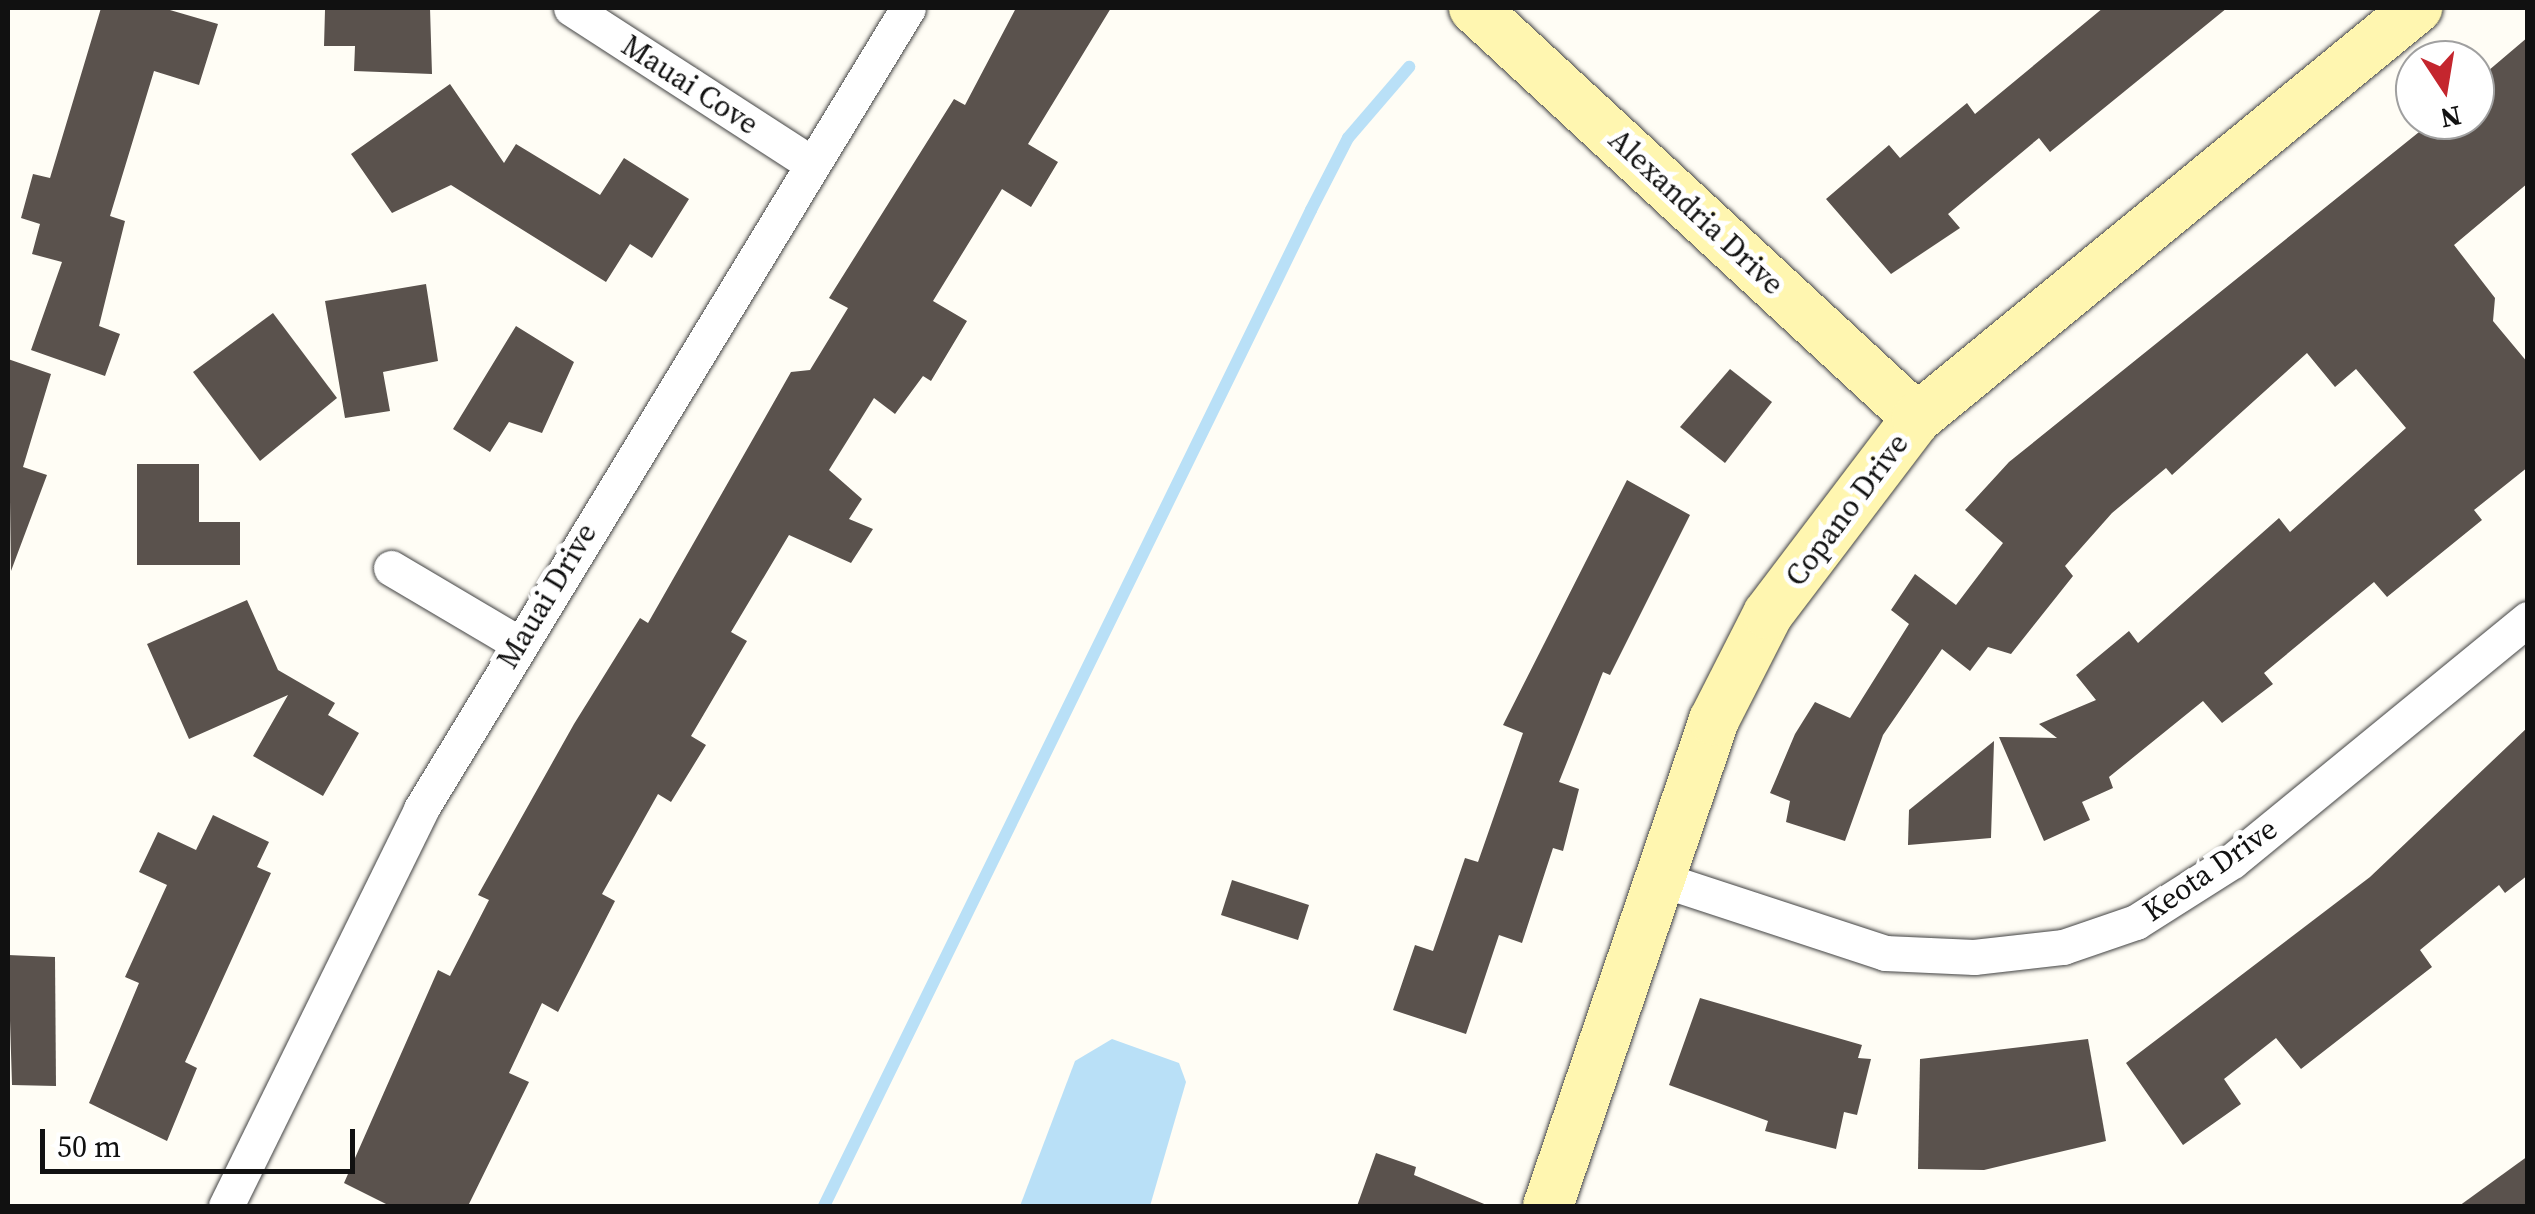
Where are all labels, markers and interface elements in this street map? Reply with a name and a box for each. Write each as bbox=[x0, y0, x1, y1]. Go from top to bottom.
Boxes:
street label: Mauai Cove bbox=[615, 28, 765, 142]
north arrow bbox=[2395, 40, 2495, 140]
text: N bbox=[2437, 97, 2465, 138]
street label: Alexandria Drive bbox=[1601, 122, 1791, 302]
street label: Copano Drive bbox=[1778, 427, 1916, 593]
street label: Mauai Drive bbox=[490, 517, 604, 675]
street label: Keota Drive bbox=[2136, 811, 2284, 929]
scale bar bbox=[45, 1109, 360, 1171]
text: 50 m bbox=[57, 1126, 121, 1167]

